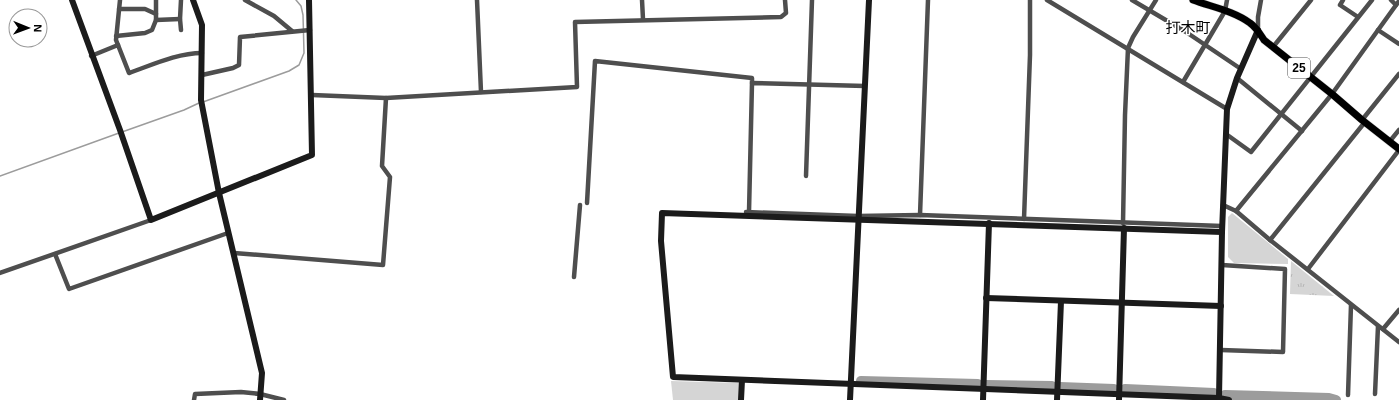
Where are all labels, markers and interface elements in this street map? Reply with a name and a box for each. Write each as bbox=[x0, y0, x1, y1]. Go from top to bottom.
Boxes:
north arrow bbox=[8, 8, 48, 48]
district label: 打木町 bbox=[1165, 19, 1211, 36]
text: N bbox=[32, 24, 44, 32]
road number: 25 bbox=[1288, 58, 1310, 78]

